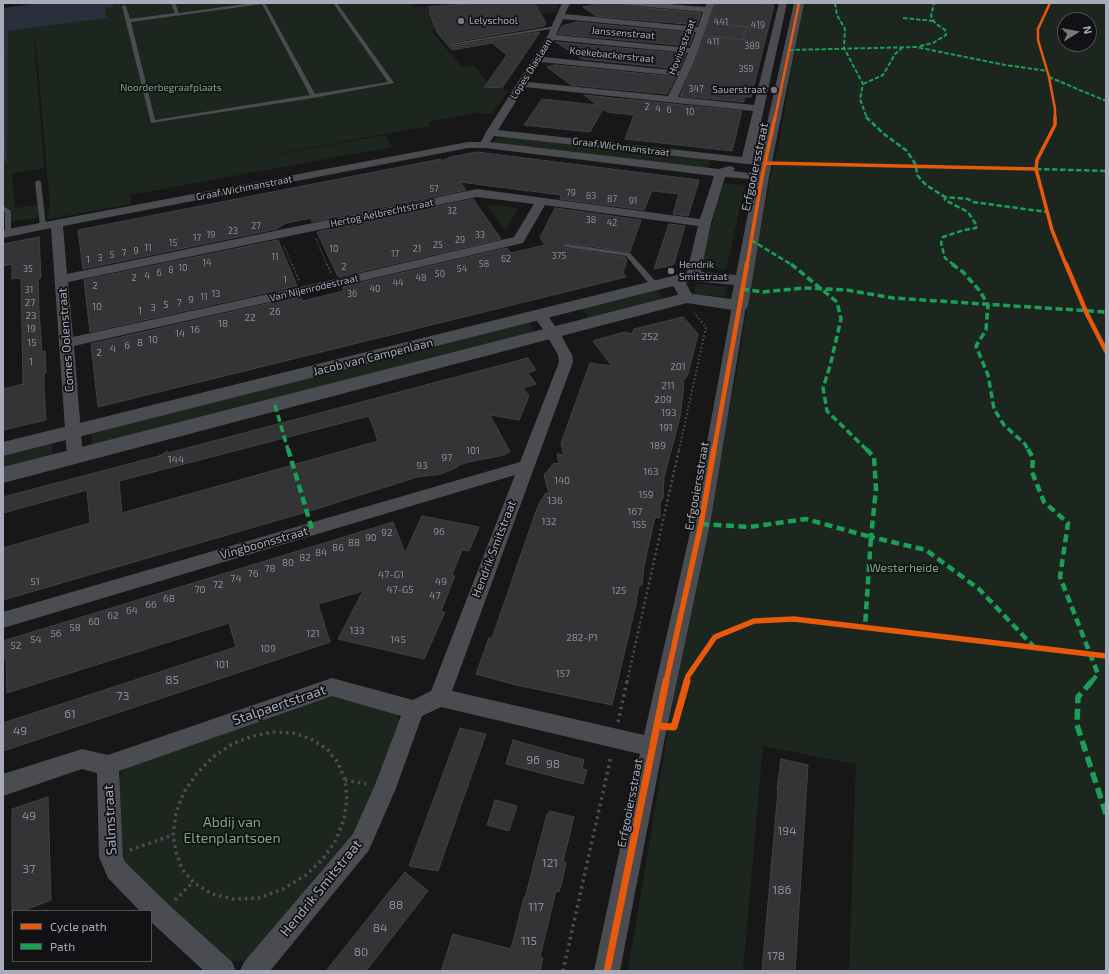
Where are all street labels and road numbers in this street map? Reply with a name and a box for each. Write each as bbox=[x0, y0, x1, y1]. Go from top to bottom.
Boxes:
street label: Hoviusstraat bbox=[666, 18, 698, 76]
street label: Janssenstraat bbox=[591, 24, 655, 42]
street label: Lopes Diaslaan bbox=[508, 37, 554, 101]
street label: Koekebackerstraat bbox=[569, 45, 655, 65]
street label: Erfgooiersstraat bbox=[739, 122, 771, 212]
street label: Graaf Wichmanstraat bbox=[572, 135, 670, 159]
street label: Graaf Wichmanstraat bbox=[195, 173, 293, 203]
street label: Hertog Aelbrechtstraat bbox=[329, 196, 435, 230]
street label: Van Nijenrodestraat bbox=[268, 272, 360, 304]
street label: Comes Oolenstraat bbox=[55, 287, 77, 393]
street label: Jacob van Campenlaan bbox=[311, 335, 435, 379]
street label: Erfgooiersstraat bbox=[682, 440, 712, 532]
street label: Hendrik Smitstraat bbox=[469, 498, 519, 600]
street label: Vingboonsstraat bbox=[218, 524, 310, 562]
street label: Stalpaertstraat bbox=[230, 681, 328, 729]
street label: Erfgooiersstraat bbox=[614, 758, 646, 848]
street label: Salmstraat bbox=[100, 784, 120, 856]
street label: Hendrik Smitstraat bbox=[277, 836, 365, 940]

